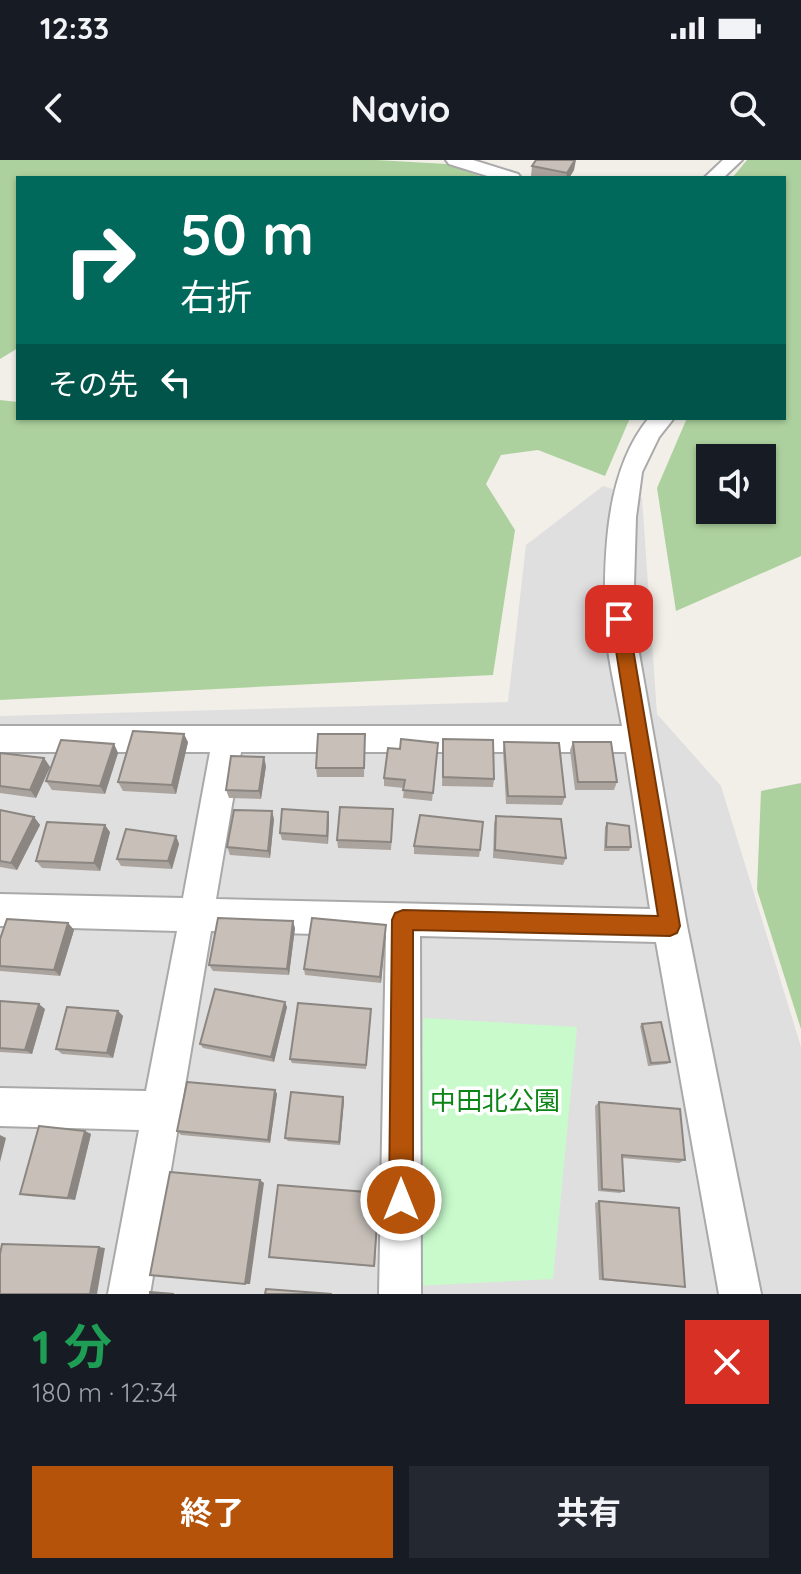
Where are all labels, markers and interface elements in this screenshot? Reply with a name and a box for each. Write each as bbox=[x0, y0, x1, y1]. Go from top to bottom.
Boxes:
text: 12:33 bbox=[40, 9, 109, 47]
icon: back bbox=[32, 86, 76, 130]
text: Navio bbox=[351, 86, 450, 131]
icon: search bbox=[725, 86, 769, 130]
text: 50 m bbox=[180, 199, 314, 269]
icon: right bbox=[48, 208, 152, 312]
text: 右折 bbox=[180, 274, 252, 319]
icon: left bbox=[154, 360, 198, 404]
text: その先 bbox=[48, 365, 138, 403]
map controls bbox=[696, 444, 776, 524]
button: sound bbox=[696, 444, 776, 524]
pin bbox=[585, 585, 653, 653]
icon: arrive bbox=[597, 597, 641, 641]
park label: 中田北公園 bbox=[430, 1084, 560, 1117]
position arrow bbox=[359, 1158, 443, 1242]
text: 1 分 bbox=[32, 1316, 112, 1376]
button: close bbox=[685, 1320, 769, 1404]
text: 180 m · 12:34 bbox=[32, 1376, 177, 1409]
button: 終了 bbox=[32, 1466, 393, 1558]
button: 共有 bbox=[409, 1466, 769, 1558]

